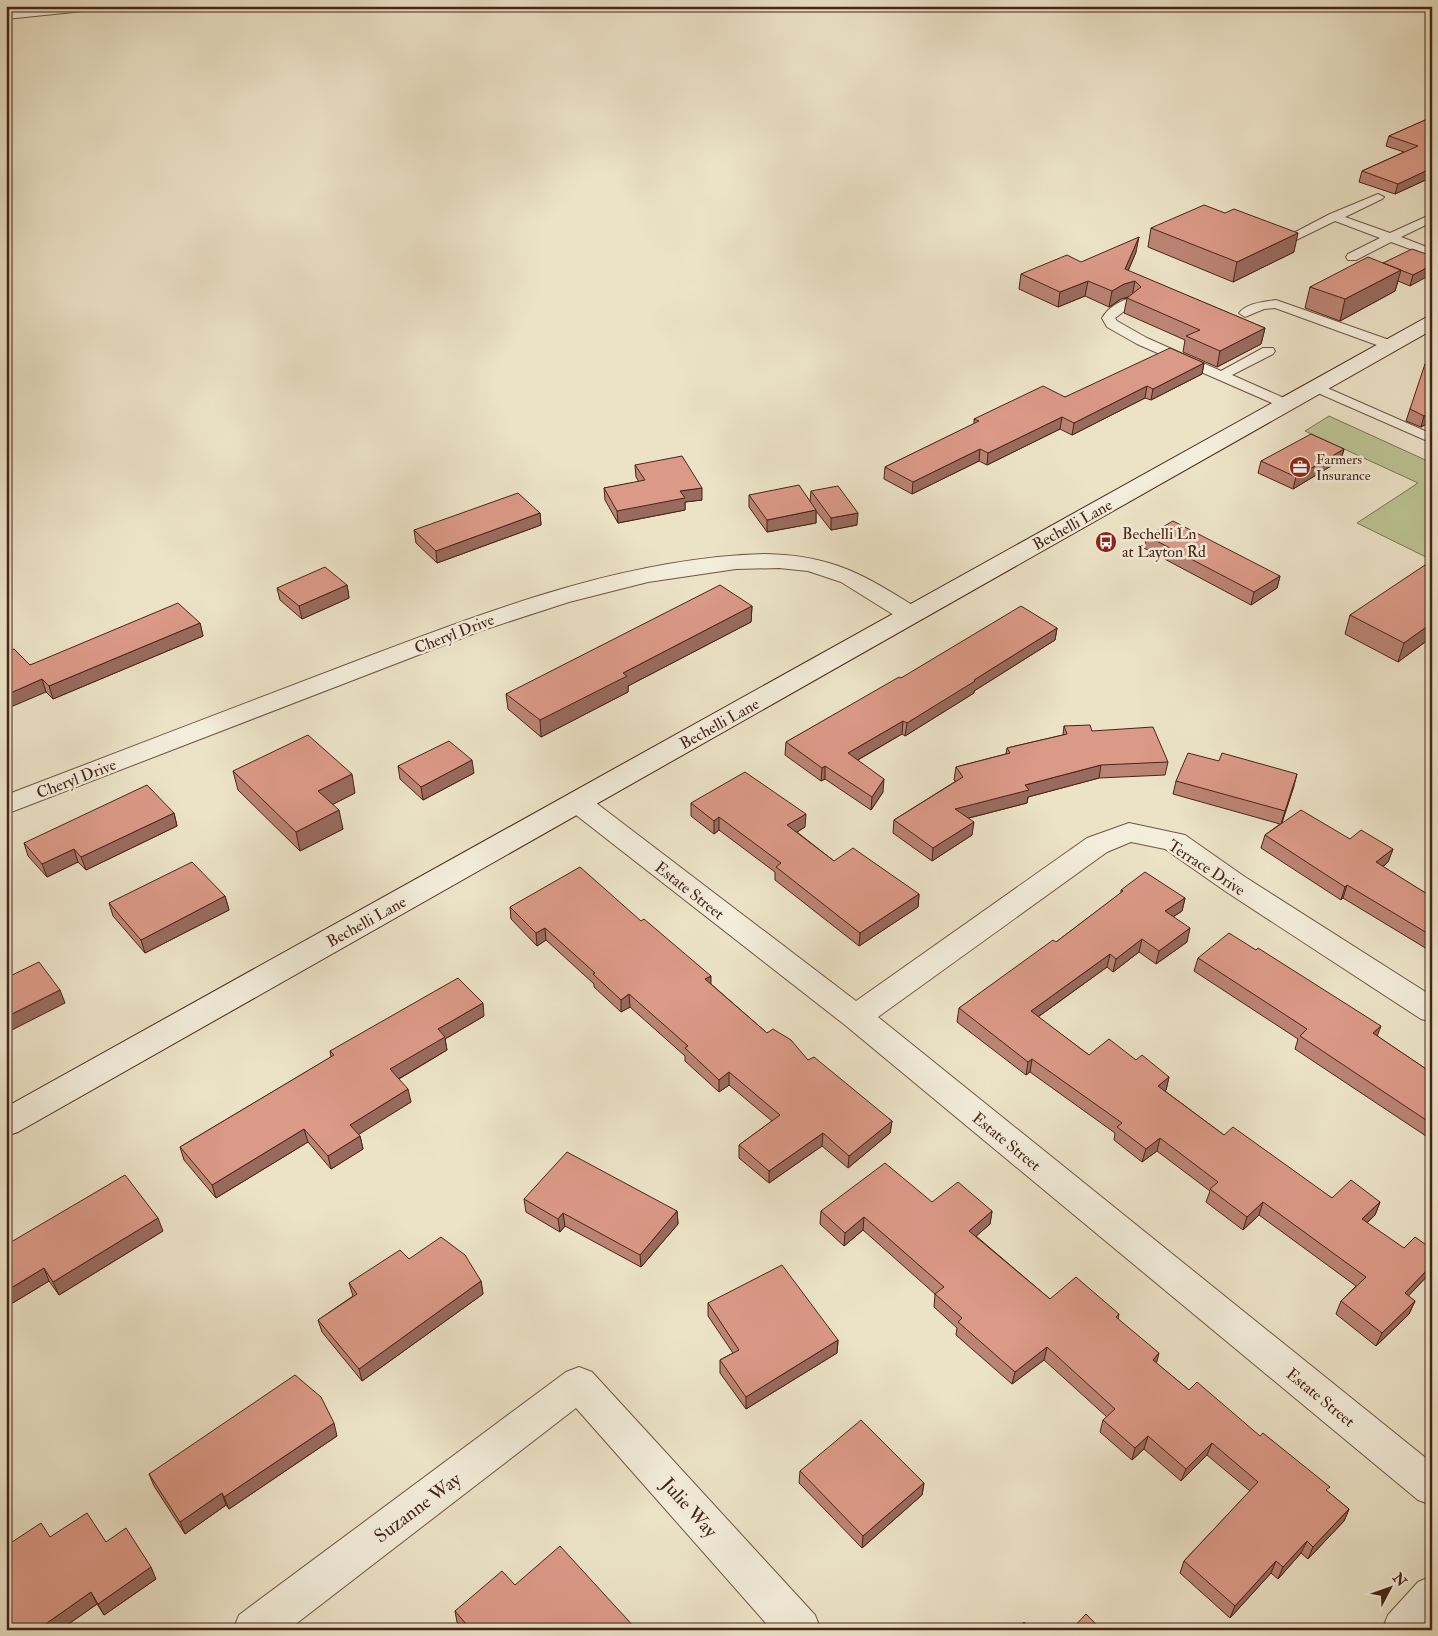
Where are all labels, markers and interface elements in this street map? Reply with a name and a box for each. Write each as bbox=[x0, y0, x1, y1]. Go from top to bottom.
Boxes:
place label: Farmers Insurance bbox=[1316, 451, 1371, 484]
office icon: Farmers Insurance bbox=[1288, 455, 1312, 479]
street label: Bechelli Lane bbox=[1029, 495, 1116, 555]
place label: Bechelli Ln at Layton Rd bbox=[1122, 524, 1206, 562]
bus stop icon: Bechelli Ln at Layton Rd bbox=[1094, 530, 1118, 554]
street label: Cheryl Drive bbox=[412, 609, 497, 658]
street label: Bechelli Lane bbox=[676, 694, 763, 754]
street label: Cheryl Drive bbox=[34, 754, 119, 803]
street label: Terrace Drive bbox=[1164, 835, 1249, 900]
street label: Estate Street bbox=[651, 857, 728, 924]
street label: Bechelli Lane bbox=[323, 892, 410, 952]
street label: Estate Street bbox=[968, 1108, 1045, 1176]
street label: Estate Street bbox=[1282, 1364, 1359, 1432]
street label: Suzanne Way bbox=[369, 1467, 466, 1548]
street label: Julie Way bbox=[655, 1472, 723, 1543]
north arrow bbox=[1366, 1564, 1416, 1614]
text: N bbox=[1388, 1569, 1410, 1590]

